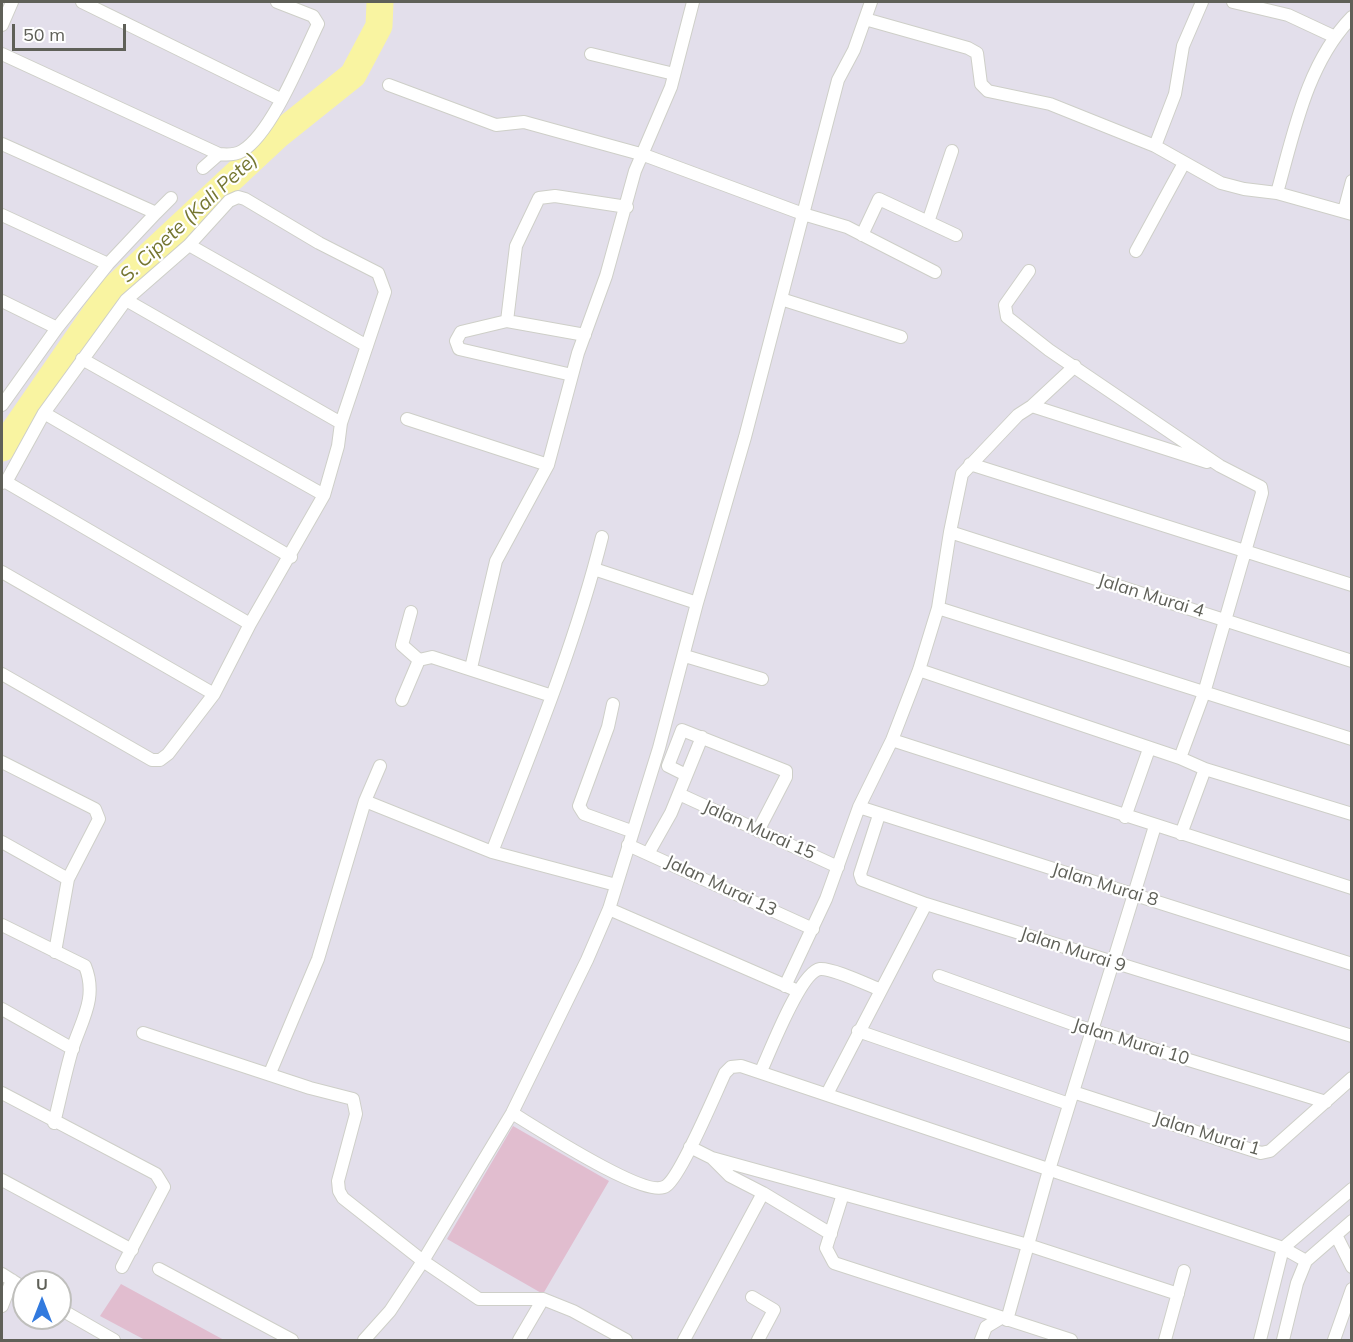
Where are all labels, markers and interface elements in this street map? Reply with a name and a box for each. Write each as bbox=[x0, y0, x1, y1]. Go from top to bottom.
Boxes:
scale bar bbox=[15, 12, 129, 50]
text: 50 m bbox=[23, 23, 65, 46]
water label: S. Cipete (Kali Pete) bbox=[115, 148, 263, 288]
street label: Jalan Murai 4 bbox=[1095, 570, 1207, 622]
street label: Jalan Murai 15 bbox=[699, 796, 819, 864]
street label: Jalan Murai 13 bbox=[662, 851, 780, 921]
street label: Jalan Murai 8 bbox=[1049, 859, 1161, 911]
street label: Jalan Murai 9 bbox=[1017, 923, 1129, 977]
street label: Jalan Murai 10 bbox=[1070, 1014, 1192, 1070]
street label: Jalan Murai 1 bbox=[1151, 1108, 1263, 1160]
north arrow bbox=[12, 1270, 72, 1330]
text: U bbox=[36, 1274, 48, 1294]

